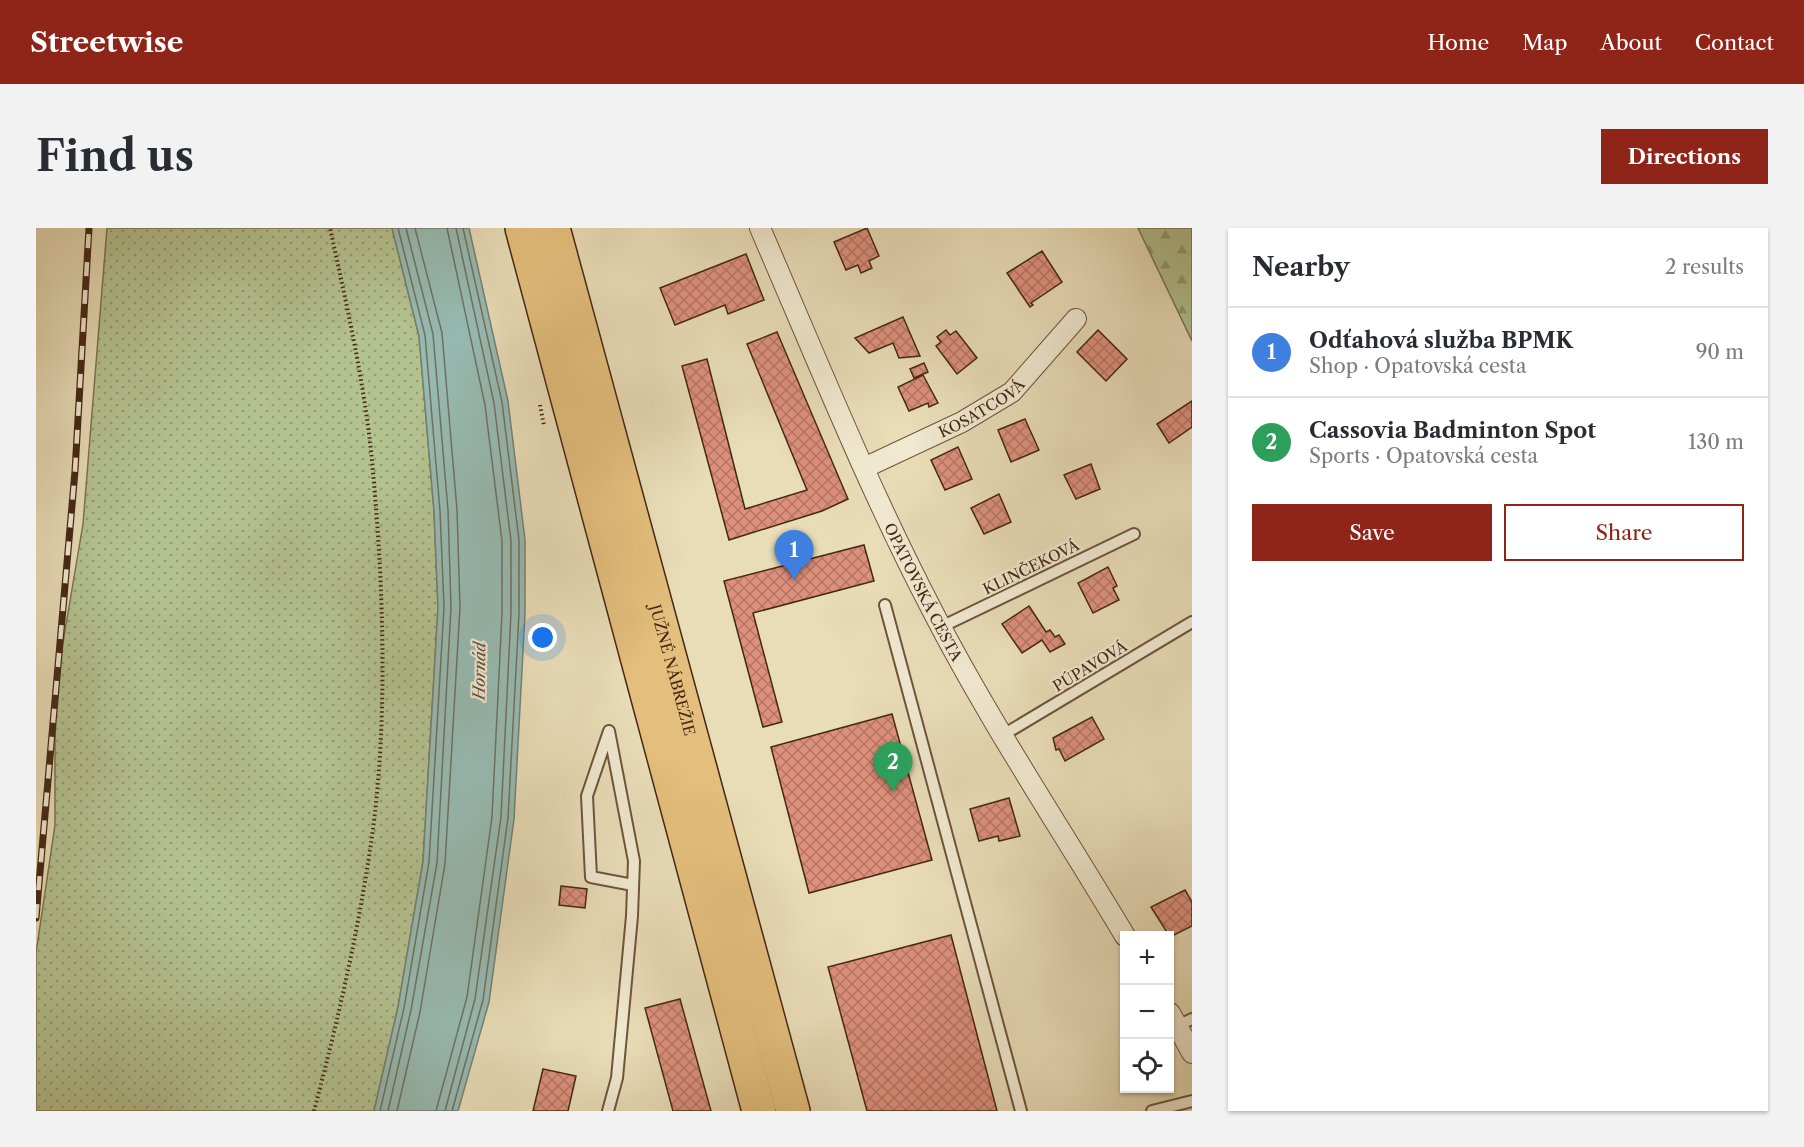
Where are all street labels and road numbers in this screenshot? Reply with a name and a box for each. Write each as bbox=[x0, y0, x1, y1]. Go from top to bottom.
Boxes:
street label: KOSATCOVÁ bbox=[935, 374, 1029, 441]
street label: OPATOVSKÁ CESTA bbox=[881, 520, 967, 665]
street label: KLINČEKOVÁ bbox=[980, 535, 1083, 599]
street label: JUŽNÉ NÁBREŽIE bbox=[646, 600, 700, 738]
street label: PÚPAVOVÁ bbox=[1049, 636, 1131, 696]

